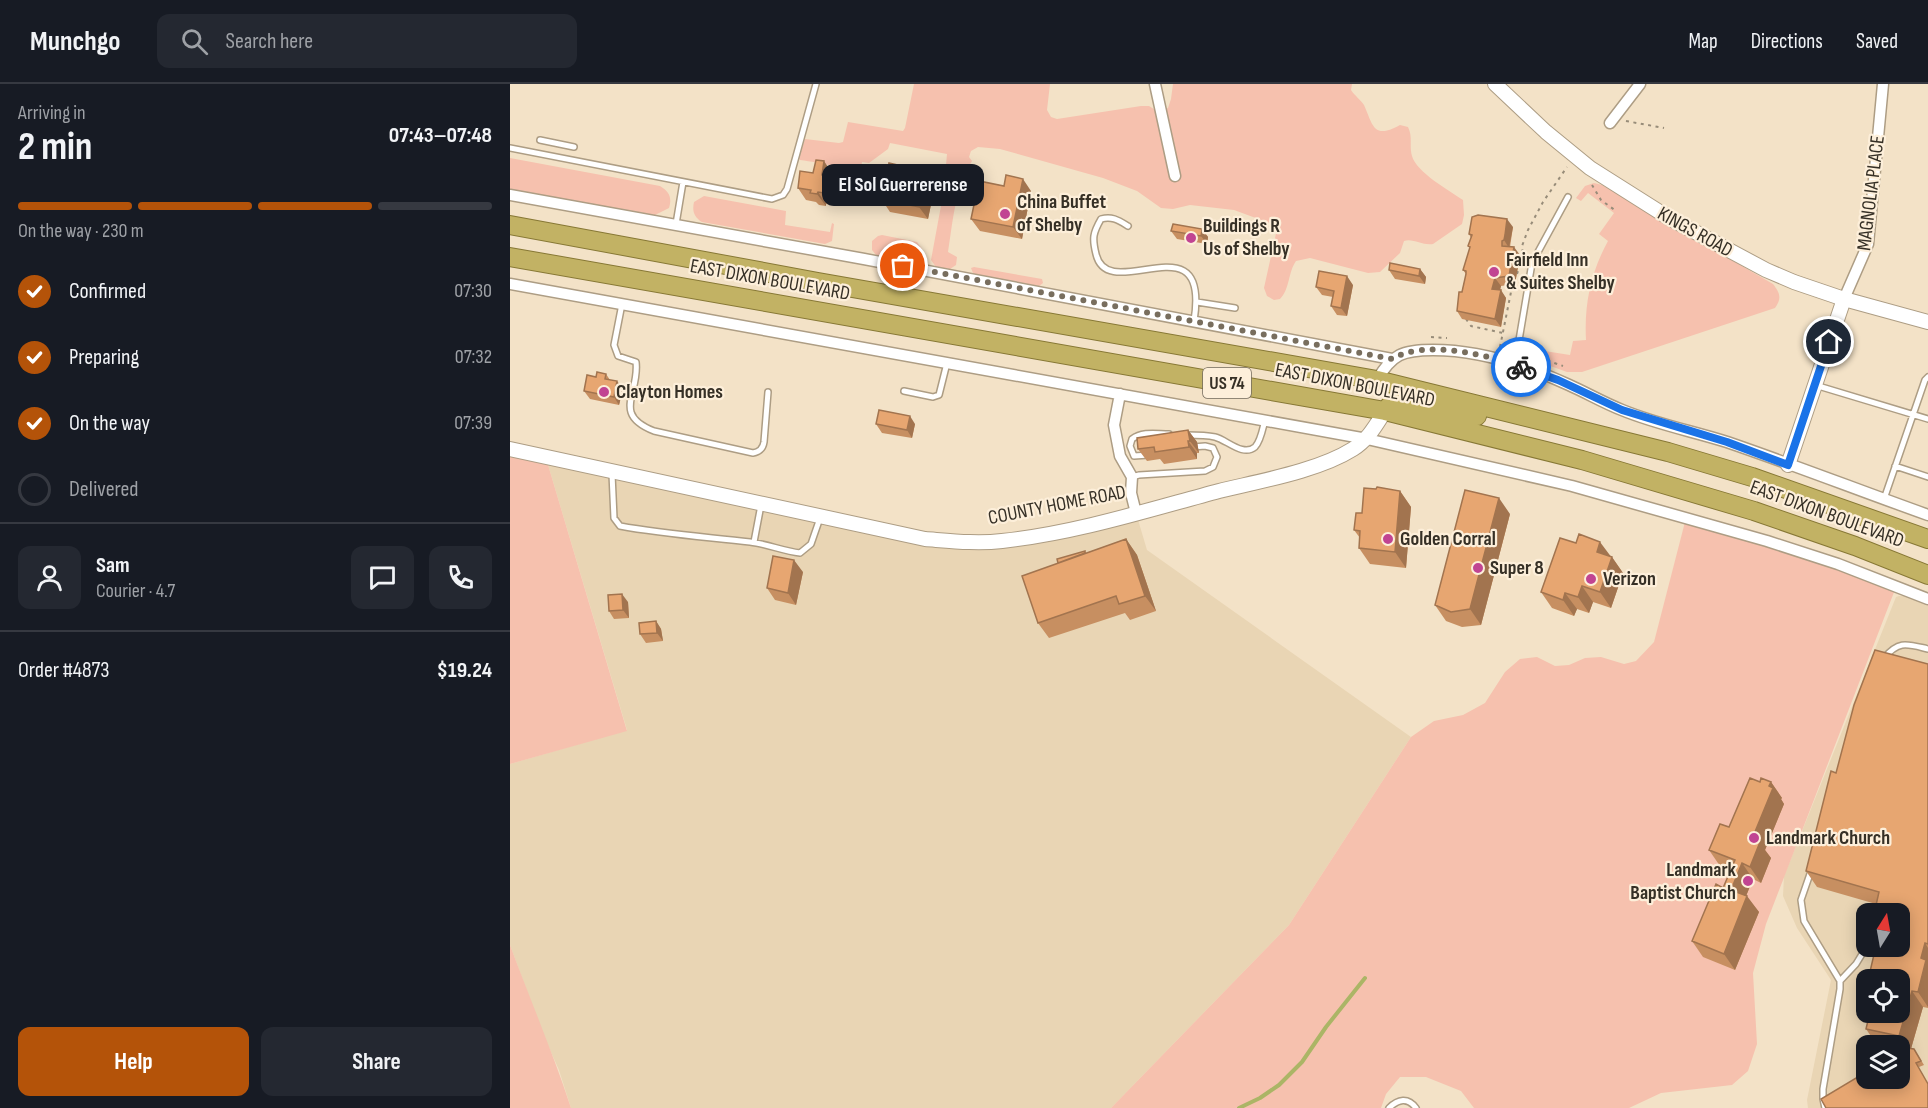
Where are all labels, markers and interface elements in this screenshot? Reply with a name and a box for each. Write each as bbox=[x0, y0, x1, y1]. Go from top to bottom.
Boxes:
search box bbox=[157, 14, 577, 68]
text: Munchgo bbox=[30, 25, 121, 58]
icon: search bbox=[178, 25, 211, 58]
text: Search here bbox=[226, 28, 313, 55]
text: Map bbox=[1688, 29, 1718, 54]
text: Directions bbox=[1751, 29, 1823, 54]
text: Saved bbox=[1856, 29, 1898, 54]
text: Arriving in bbox=[18, 101, 86, 125]
text: 07:43–07:48 bbox=[389, 122, 492, 149]
text: 2 min bbox=[18, 124, 92, 171]
street label: MAGNOLIA PLACE bbox=[1852, 134, 1890, 252]
callout: El Sol Guerrerense bbox=[822, 164, 984, 206]
text: El Sol Guerrerense bbox=[839, 173, 967, 197]
place label: China Buffet of Shelby bbox=[1017, 190, 1106, 237]
street label: KINGS ROAD bbox=[1653, 202, 1737, 262]
marker: China Buffet of Shelby bbox=[998, 207, 1012, 221]
place label: Buildings R Us of Shelby bbox=[1203, 214, 1290, 261]
text: On the way · 230 m bbox=[18, 219, 144, 243]
marker: Buildings R Us of Shelby bbox=[1184, 231, 1198, 245]
pin bbox=[877, 240, 928, 291]
place label: Fairfield Inn & Suites Shelby bbox=[1506, 248, 1615, 295]
icon: bag bbox=[886, 249, 919, 282]
street label: EAST DIXON BOULEVARD bbox=[688, 254, 852, 306]
marker: Fairfield Inn & Suites Shelby bbox=[1487, 265, 1501, 279]
icon: check bbox=[18, 275, 51, 308]
text: Confirmed bbox=[69, 278, 146, 305]
text: 07:30 bbox=[454, 279, 492, 303]
pin bbox=[1803, 316, 1854, 367]
icon: home bbox=[1812, 325, 1845, 358]
courier bbox=[1491, 337, 1551, 397]
icon: check bbox=[18, 341, 51, 374]
text: Preparing bbox=[69, 344, 139, 371]
text: 07:32 bbox=[455, 345, 492, 369]
icon: bike bbox=[1505, 351, 1538, 384]
street label: EAST DIXON BOULEVARD bbox=[1273, 358, 1437, 412]
road number: US 74 bbox=[1203, 368, 1251, 398]
place label: Clayton Homes bbox=[616, 380, 723, 404]
marker: Clayton Homes bbox=[597, 385, 611, 399]
icon: check bbox=[18, 407, 51, 440]
text: On the way bbox=[69, 410, 150, 437]
text: 07:39 bbox=[454, 411, 492, 435]
street label: EAST DIXON BOULEVARD bbox=[1747, 475, 1907, 553]
text: Delivered bbox=[69, 476, 138, 503]
street label: COUNTY HOME ROAD bbox=[986, 480, 1128, 530]
place label: Golden Corral bbox=[1400, 527, 1496, 551]
marker: Golden Corral bbox=[1381, 532, 1395, 546]
button: person bbox=[18, 546, 81, 609]
button: chat bbox=[351, 546, 414, 609]
button: phone bbox=[429, 546, 492, 609]
text: Sam bbox=[96, 552, 130, 579]
place label: Super 8 bbox=[1490, 556, 1544, 580]
marker: Super 8 bbox=[1471, 561, 1485, 575]
place label: Verizon bbox=[1603, 567, 1656, 591]
marker: Verizon bbox=[1584, 572, 1598, 586]
text: Courier · 4.7 bbox=[96, 579, 175, 603]
text: Order #4873 bbox=[18, 657, 110, 684]
text: $19.24 bbox=[437, 657, 492, 684]
place label: Landmark Church bbox=[1766, 826, 1890, 850]
marker: Landmark Church bbox=[1747, 831, 1761, 845]
place label: Landmark Baptist Church bbox=[1630, 858, 1737, 905]
marker: Landmark Baptist Church bbox=[1741, 874, 1755, 888]
north arrow bbox=[1856, 903, 1910, 957]
map controls bbox=[1856, 903, 1910, 1089]
button: locate bbox=[1856, 969, 1910, 1023]
button: Help bbox=[18, 1027, 249, 1096]
button: Share bbox=[261, 1027, 492, 1096]
button: layers bbox=[1856, 1035, 1910, 1089]

